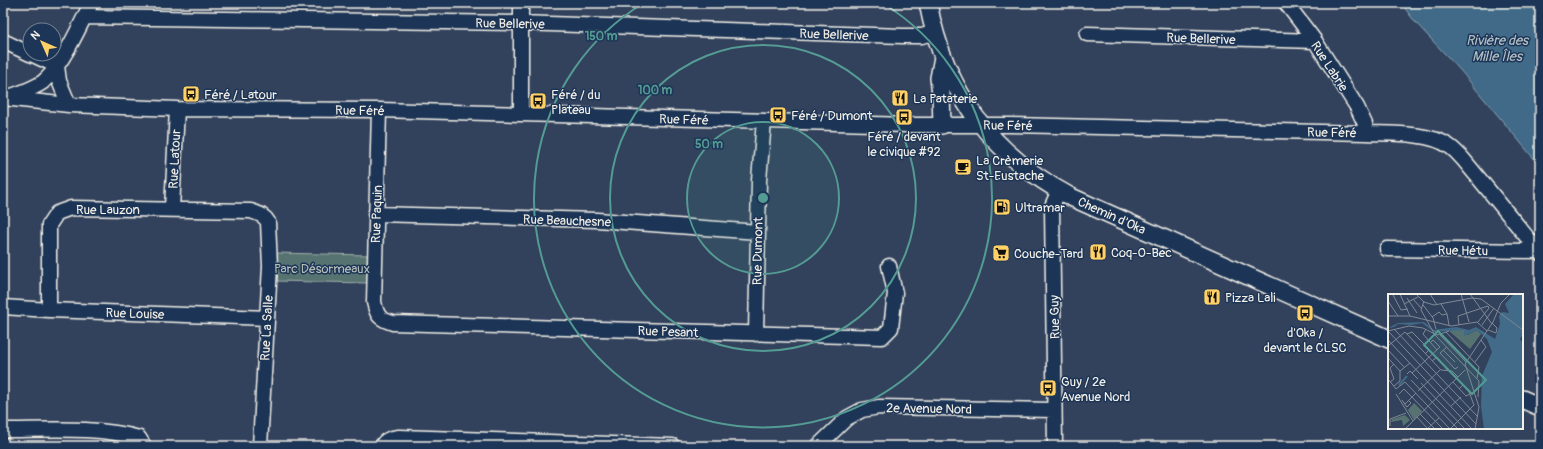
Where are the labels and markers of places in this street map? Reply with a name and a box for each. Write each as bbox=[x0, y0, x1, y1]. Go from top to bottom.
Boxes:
bus stop icon: Féré / Latour bbox=[181, 84, 201, 104]
place label: Féré / Latour bbox=[204, 87, 277, 103]
place label: Féré / du Plateau bbox=[551, 87, 601, 118]
restaurant icon: La Pataterie bbox=[890, 88, 910, 108]
bus stop icon: Féré / du Plateau bbox=[528, 91, 548, 111]
place label: La Pataterie bbox=[913, 91, 978, 107]
bus stop icon: Féré / Dumont bbox=[768, 105, 788, 125]
bus stop icon: Féré / devant le civique #92 bbox=[894, 107, 914, 127]
place label: Féré / Dumont bbox=[791, 108, 873, 124]
place label: Féré / devant le civique #92 bbox=[867, 129, 942, 160]
place label: La Crèmerie St-Eustache bbox=[976, 153, 1044, 184]
cafe icon: La Crèmerie St-Eustache bbox=[953, 157, 973, 177]
centre of rings bbox=[756, 191, 770, 205]
fuel station icon: Ultramar bbox=[992, 197, 1012, 217]
place label: Ultramar bbox=[1015, 200, 1065, 216]
restaurant icon: Coq-O-Bec bbox=[1088, 242, 1108, 262]
supermarket icon: Couche-Tard bbox=[991, 243, 1011, 263]
place label: Coq-O-Bec bbox=[1111, 245, 1172, 261]
place label: Couche-Tard bbox=[1014, 246, 1083, 262]
restaurant icon: Pizza Lali bbox=[1202, 287, 1222, 307]
place label: Pizza Lali bbox=[1225, 290, 1276, 306]
bus stop icon: d'Oka / devant le CLSC bbox=[1295, 303, 1315, 323]
place label: d'Oka / devant le CLSC bbox=[1264, 325, 1346, 356]
place label: Guy / 2e Avenue Nord bbox=[1061, 374, 1130, 405]
bus stop icon: Guy / 2e Avenue Nord bbox=[1038, 378, 1058, 398]

